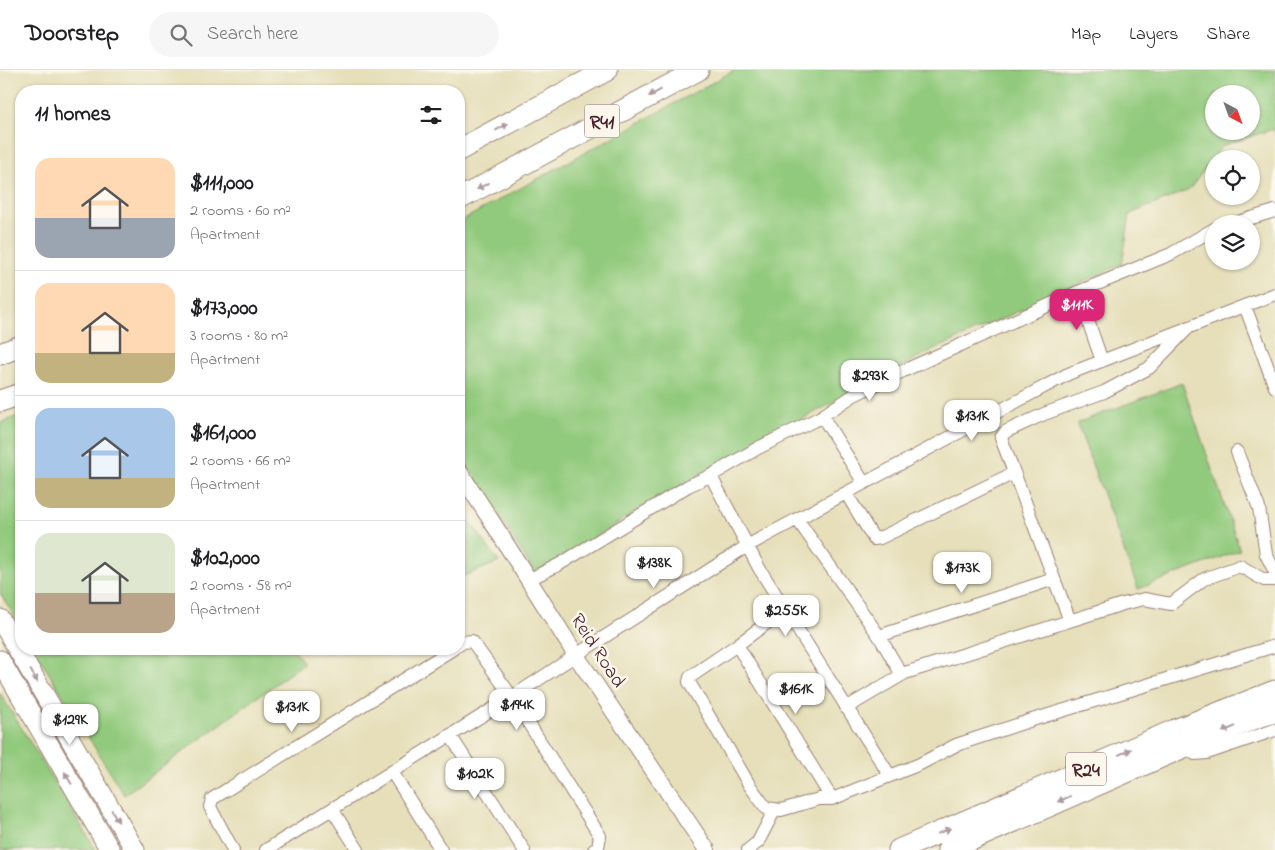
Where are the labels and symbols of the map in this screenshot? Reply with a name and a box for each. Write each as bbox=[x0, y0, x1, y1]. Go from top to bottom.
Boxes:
north arrow bbox=[1205, 85, 1260, 140]
one-way arrow bbox=[647, 89, 662, 97]
road number: R41 bbox=[584, 104, 620, 138]
one-way arrow bbox=[494, 123, 509, 131]
one-way arrow bbox=[476, 182, 490, 190]
pin: $111K bbox=[1042, 288, 1112, 331]
pin: $293K bbox=[835, 360, 905, 402]
pin: $131K bbox=[937, 400, 1007, 442]
pin: $138K bbox=[619, 546, 689, 589]
pin: $173K bbox=[927, 552, 997, 594]
pin: $255K bbox=[751, 594, 821, 637]
street label: Reid Road bbox=[562, 609, 632, 694]
one-way arrow bbox=[29, 669, 38, 683]
pin: $161K bbox=[761, 672, 831, 715]
pin: $194K bbox=[482, 688, 552, 731]
pin: $131K bbox=[257, 690, 327, 733]
pin: $129K bbox=[35, 704, 105, 746]
one-way arrow bbox=[1222, 725, 1236, 733]
one-way arrow bbox=[1118, 747, 1132, 755]
road number: R24 bbox=[1066, 752, 1106, 786]
pin: $102K bbox=[440, 758, 510, 800]
one-way arrow bbox=[64, 771, 73, 784]
one-way arrow bbox=[1057, 796, 1071, 804]
one-way arrow bbox=[111, 810, 120, 823]
one-way arrow bbox=[937, 826, 951, 834]

